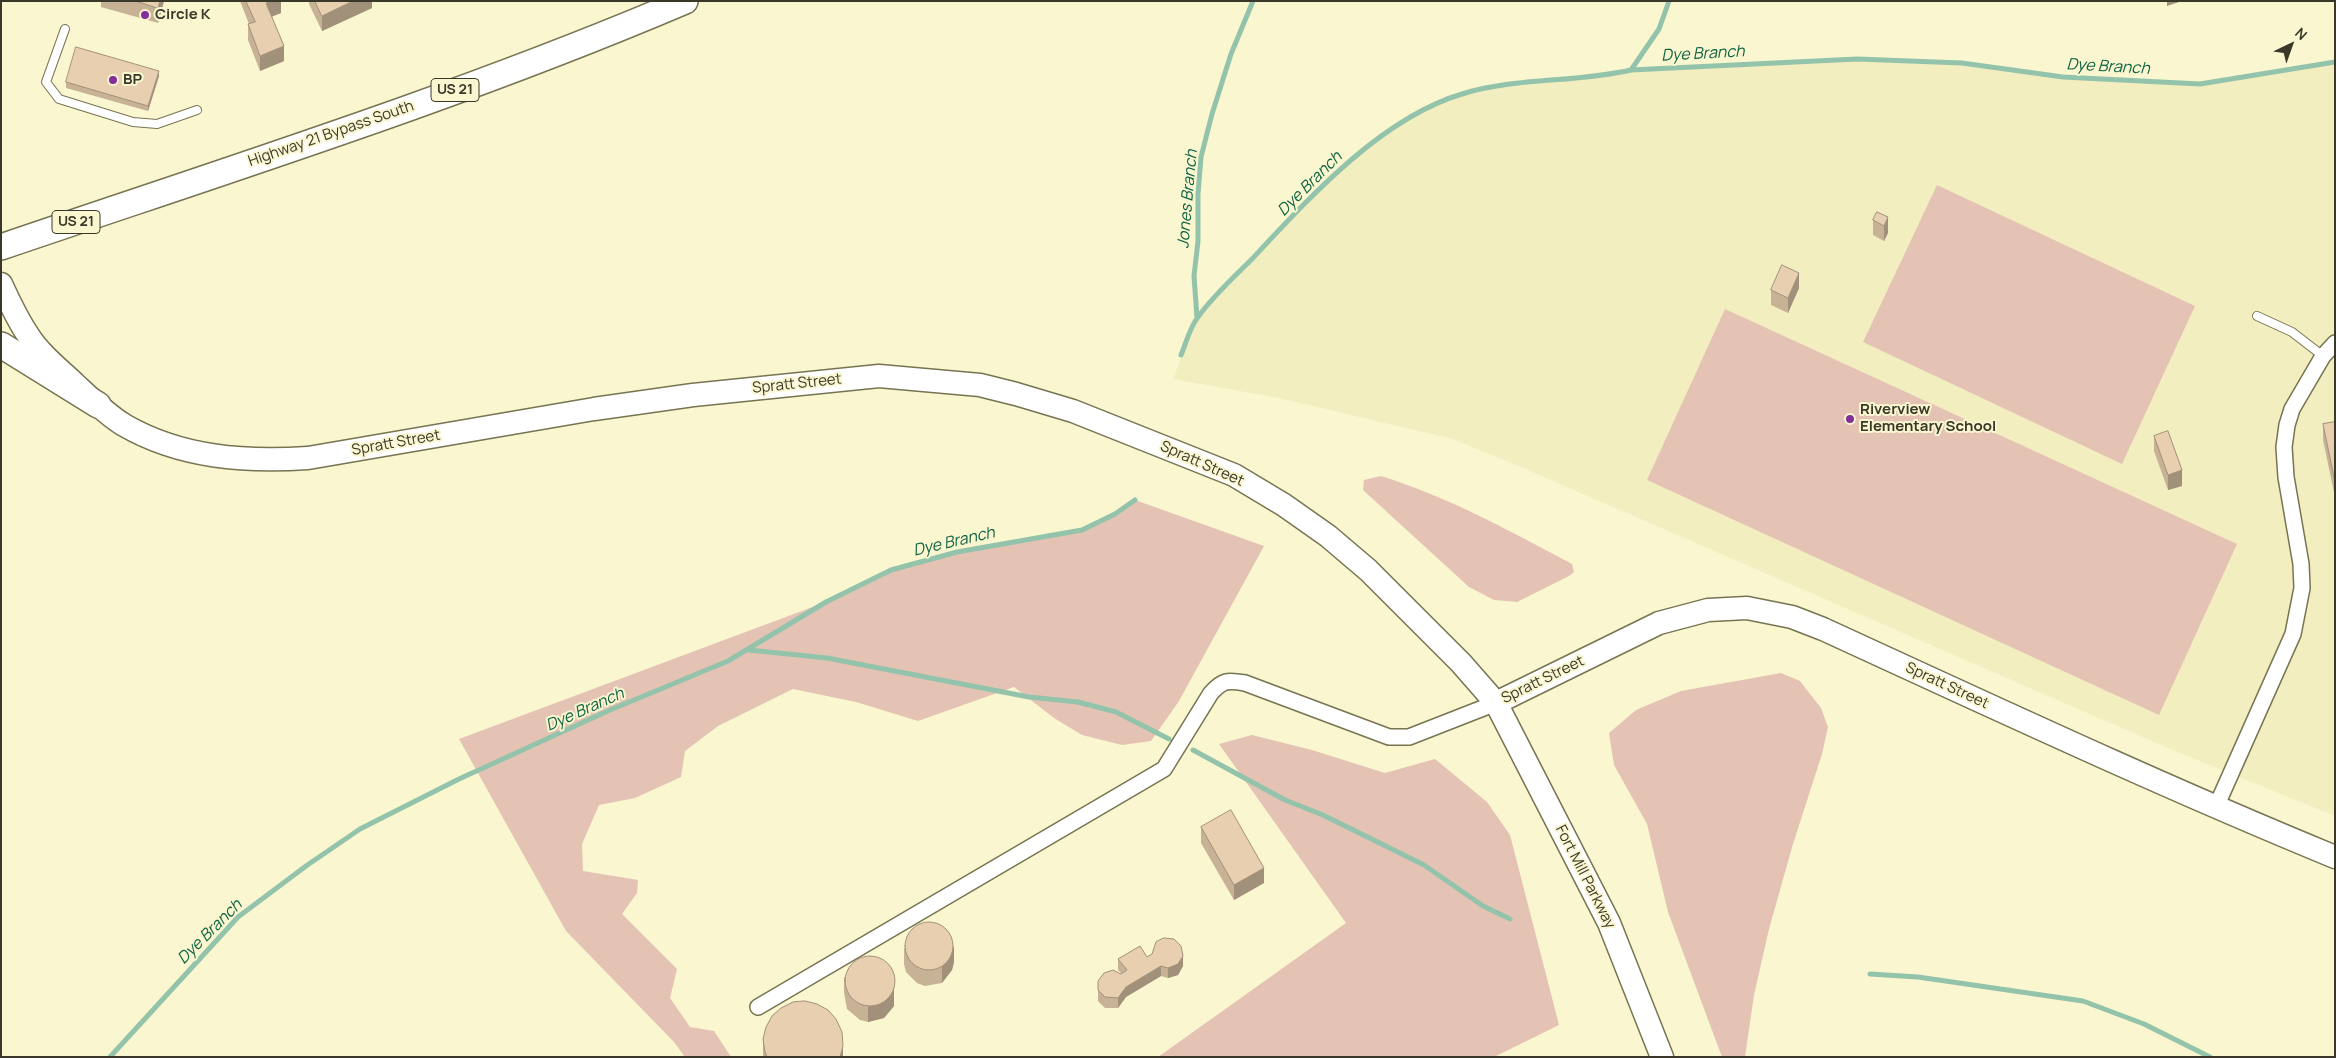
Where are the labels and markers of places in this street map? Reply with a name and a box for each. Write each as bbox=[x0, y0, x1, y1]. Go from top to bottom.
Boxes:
place label: Circle K bbox=[155, 6, 210, 24]
marker: Circle K bbox=[139, 9, 151, 21]
place label: BP bbox=[123, 71, 142, 89]
marker: BP bbox=[107, 74, 119, 86]
place label: Riverview Elementary School bbox=[1860, 401, 1996, 436]
marker: Riverview Elementary School bbox=[1844, 413, 1856, 425]

